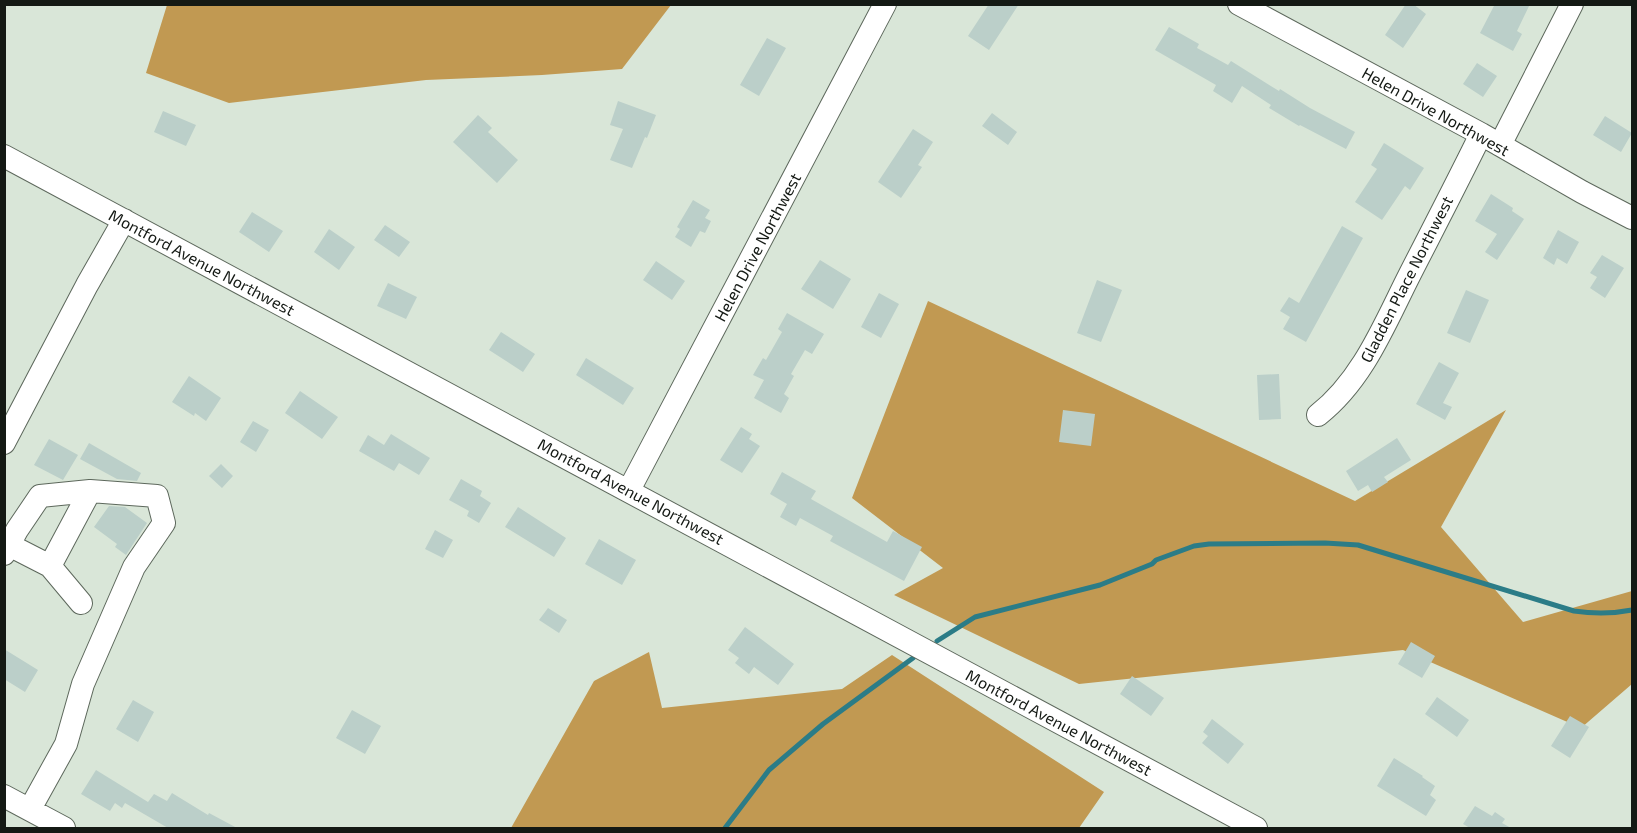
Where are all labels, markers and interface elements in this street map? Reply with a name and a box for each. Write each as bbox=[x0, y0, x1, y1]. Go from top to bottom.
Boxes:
street label: Helen Drive Northwest bbox=[1359, 63, 1513, 159]
street label: Helen Drive Northwest bbox=[710, 170, 804, 324]
street label: Gladden Place Northwest bbox=[1356, 193, 1456, 365]
street label: Montford Avenue Northwest bbox=[106, 205, 298, 319]
street label: Montford Avenue Northwest bbox=[535, 434, 727, 548]
street label: Montford Avenue Northwest bbox=[963, 665, 1155, 779]

